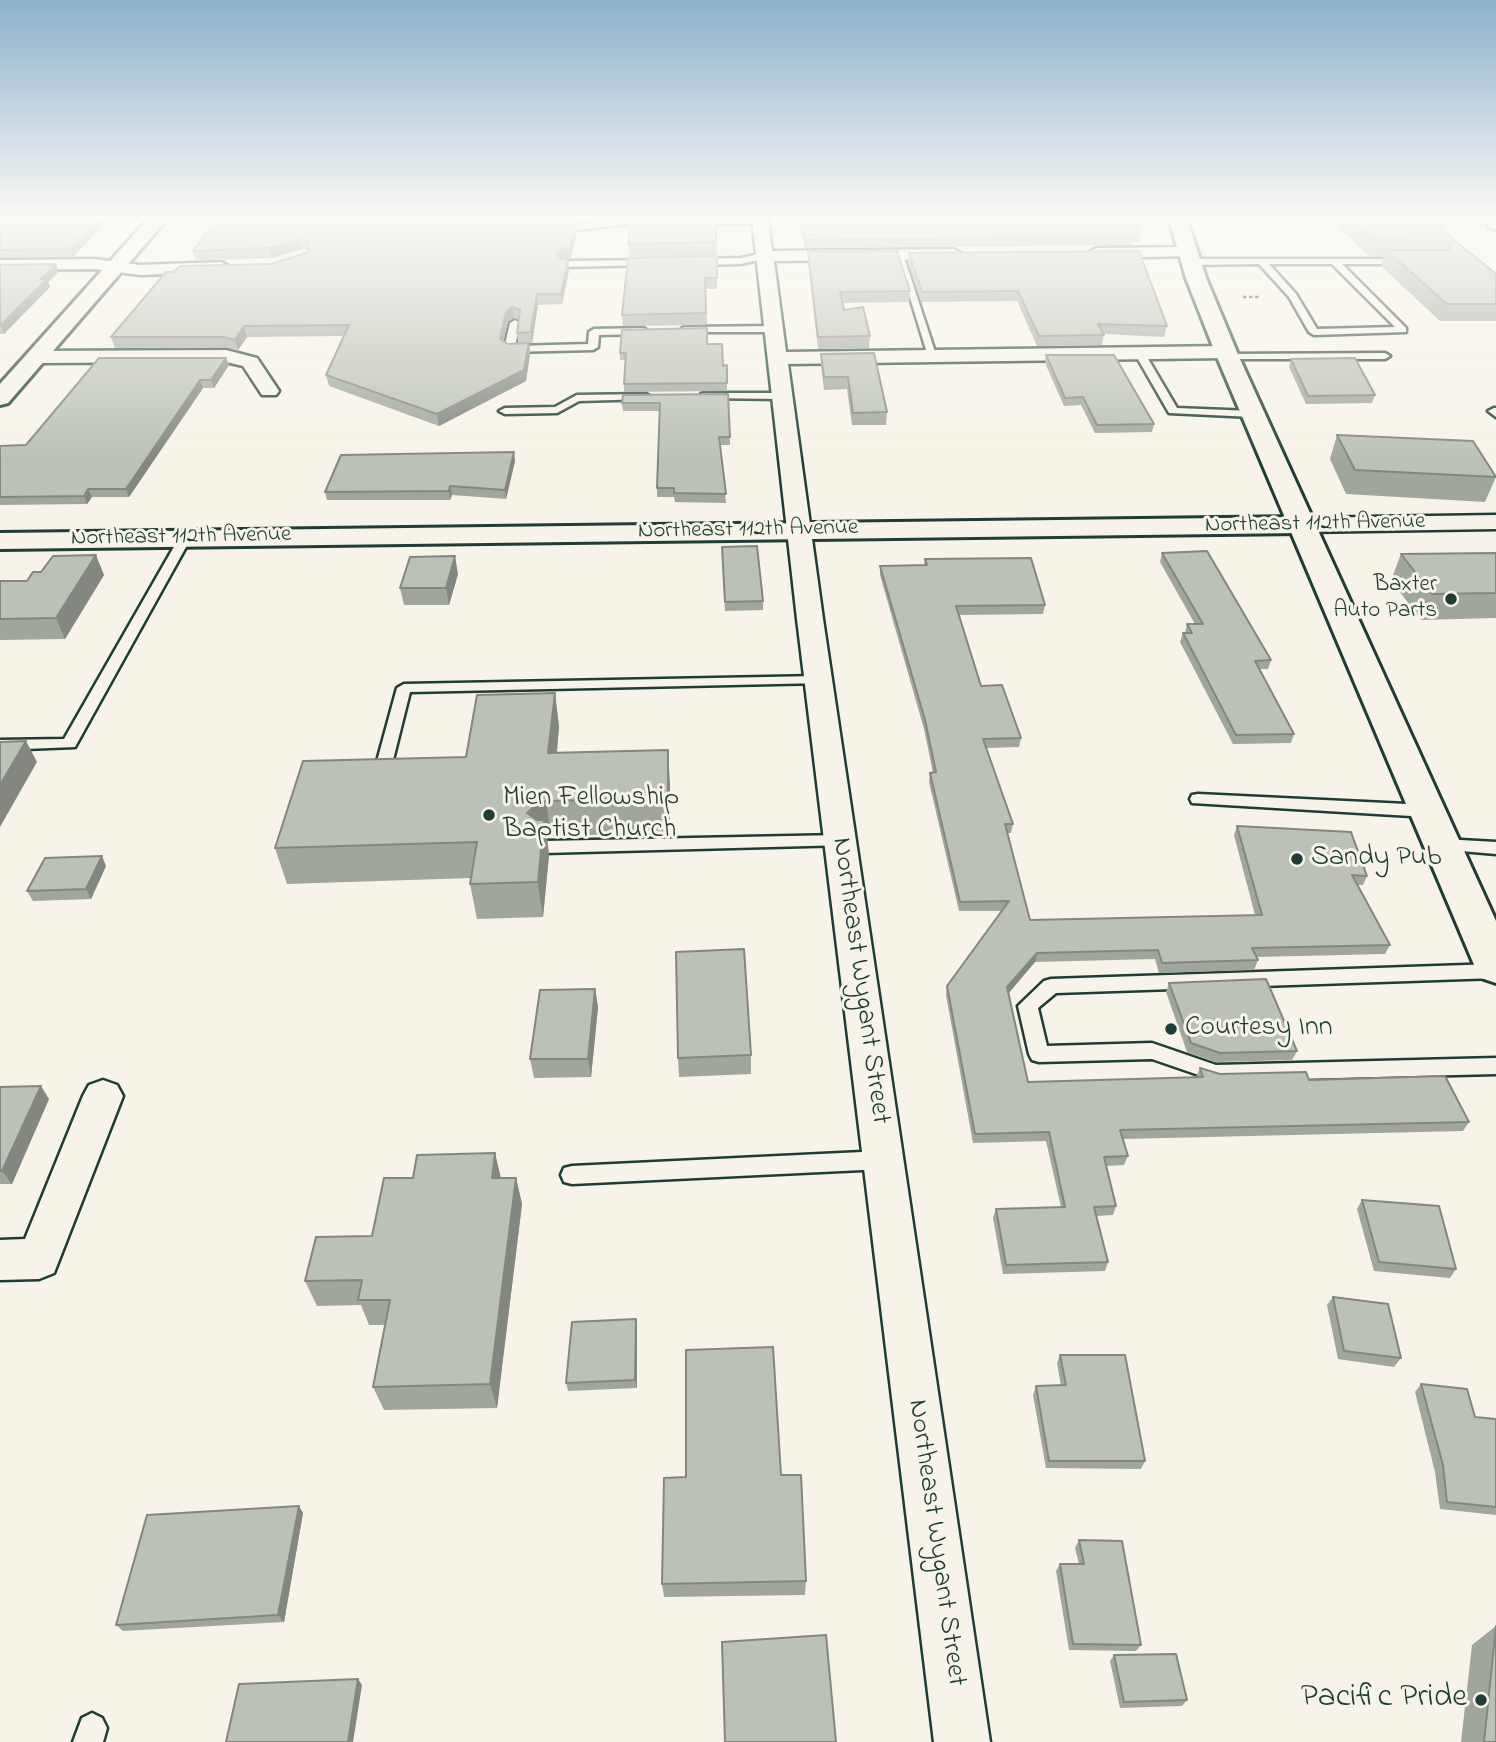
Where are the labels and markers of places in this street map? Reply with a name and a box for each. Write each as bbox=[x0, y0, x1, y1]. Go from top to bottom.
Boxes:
place label: Baxter Auto Parts bbox=[1333, 572, 1437, 626]
marker: Baxter Auto Parts bbox=[1443, 591, 1459, 607]
place label: Mien Fellowship Baptist Church bbox=[503, 782, 679, 848]
marker: Mien Fellowship Baptist Church bbox=[481, 807, 497, 823]
place label: Sandy Pub bbox=[1311, 842, 1441, 876]
marker: Sandy Pub bbox=[1289, 851, 1305, 867]
place label: Courtesy Inn bbox=[1185, 1012, 1333, 1046]
marker: Courtesy Inn bbox=[1163, 1021, 1179, 1037]
place label: Pacific Pride bbox=[1301, 1680, 1467, 1720]
marker: Pacific Pride bbox=[1473, 1692, 1489, 1708]

